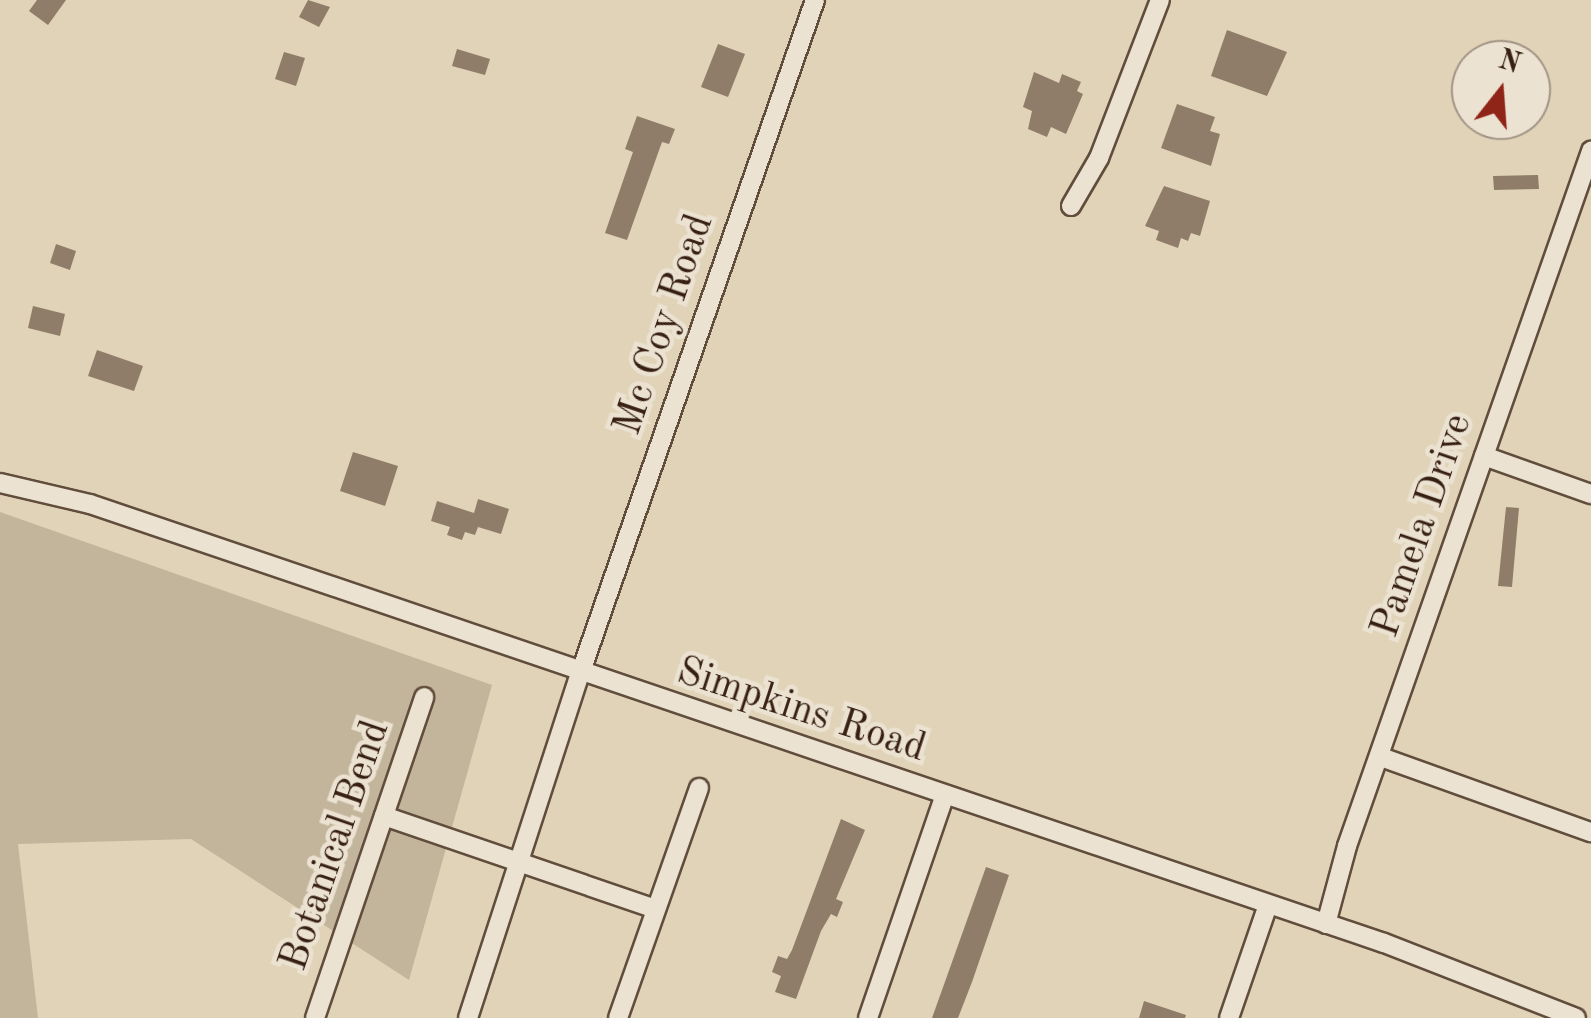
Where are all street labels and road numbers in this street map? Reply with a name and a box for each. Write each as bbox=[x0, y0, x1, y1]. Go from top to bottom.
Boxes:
street label: Mc Coy Road bbox=[605, 208, 725, 442]
street label: Pamela Drive bbox=[1362, 408, 1484, 644]
street label: Simpkins Road bbox=[670, 648, 932, 774]
street label: Botanical Bend bbox=[271, 715, 401, 977]

